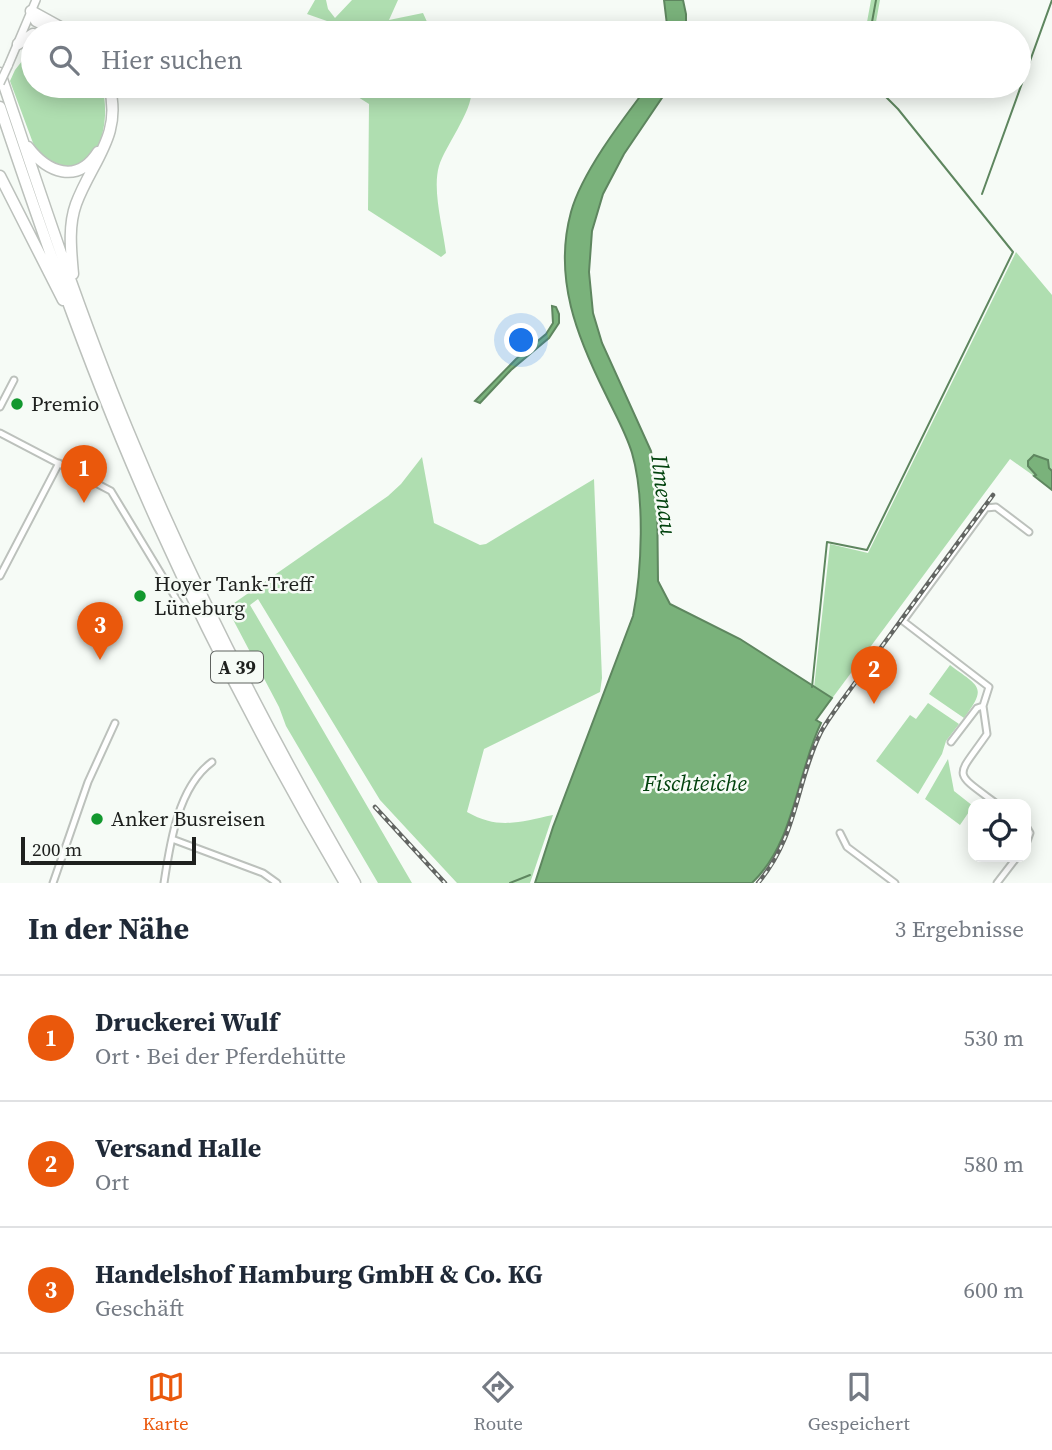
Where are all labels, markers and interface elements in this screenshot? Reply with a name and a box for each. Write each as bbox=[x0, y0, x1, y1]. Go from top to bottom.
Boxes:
search box bbox=[21, 21, 1031, 98]
icon: search bbox=[45, 41, 83, 79]
text: Hier suchen bbox=[101, 42, 243, 78]
your location bbox=[504, 323, 538, 357]
place label: Premio bbox=[31, 389, 99, 418]
marker: Premio bbox=[9, 396, 25, 412]
pin: 1 bbox=[61, 445, 107, 503]
water label: Ilmenau bbox=[643, 452, 685, 537]
place label: Hoyer Tank-Treff Lüneburg bbox=[154, 569, 315, 622]
marker: Hoyer Tank-Treff Lüneburg bbox=[132, 588, 148, 604]
pin: 3 bbox=[77, 602, 123, 660]
pin: 2 bbox=[851, 646, 897, 704]
road number: A 39 bbox=[211, 652, 263, 682]
water label: Fischteiche bbox=[642, 767, 748, 799]
map controls bbox=[968, 799, 1031, 862]
button: locate bbox=[968, 799, 1031, 862]
place label: Anker Busreisen bbox=[111, 804, 266, 833]
marker: Anker Busreisen bbox=[89, 811, 105, 827]
scale bar bbox=[21, 834, 196, 866]
text: 200 m bbox=[32, 836, 82, 862]
text: In der Nähe bbox=[28, 908, 189, 949]
text: 3 Ergebnisse bbox=[895, 913, 1024, 945]
text: Druckerei Wulf bbox=[95, 1004, 278, 1040]
text: 1 bbox=[45, 1022, 57, 1054]
text: 530 m bbox=[963, 1022, 1024, 1054]
text: Ort · Bei der Pferdehütte bbox=[95, 1040, 346, 1072]
text: Versand Halle bbox=[95, 1130, 261, 1166]
text: 2 bbox=[45, 1148, 57, 1180]
text: 580 m bbox=[963, 1148, 1024, 1180]
text: Ort bbox=[95, 1166, 129, 1198]
text: Handelshof Hamburg GmbH & Co. KG bbox=[95, 1256, 543, 1292]
text: 3 bbox=[45, 1274, 57, 1306]
text: 600 m bbox=[963, 1274, 1024, 1306]
text: Geschäft bbox=[95, 1292, 184, 1324]
tab: Karte bbox=[142, 1368, 189, 1436]
tab: Route bbox=[474, 1368, 523, 1436]
tab: Gespeichert bbox=[808, 1368, 910, 1436]

